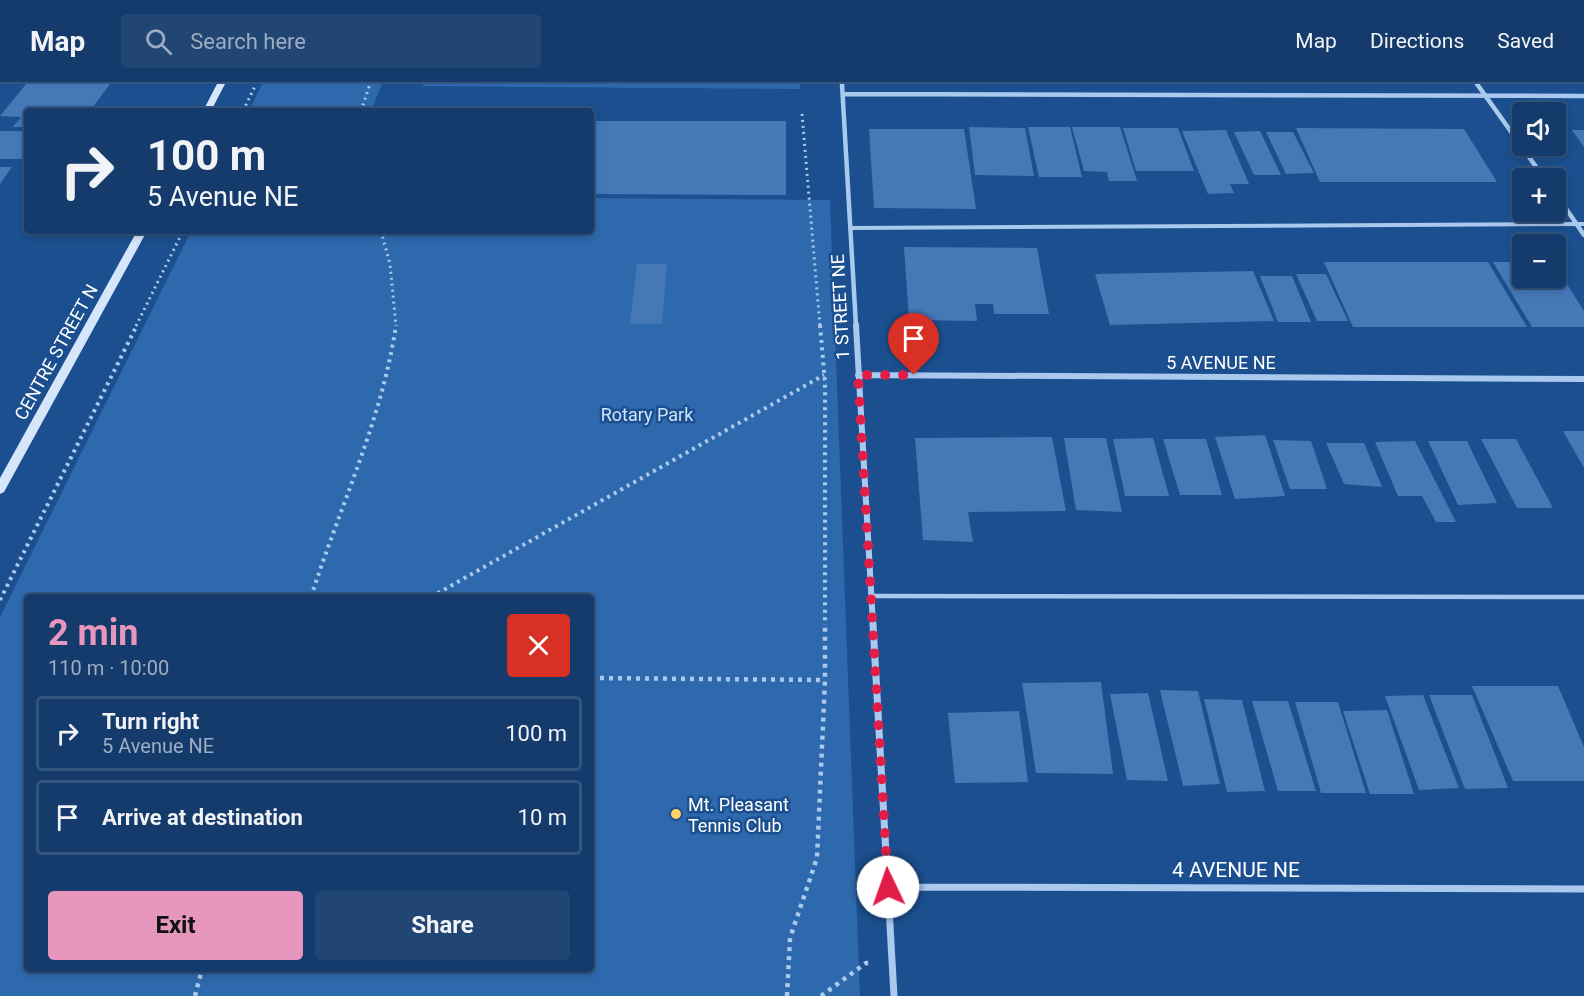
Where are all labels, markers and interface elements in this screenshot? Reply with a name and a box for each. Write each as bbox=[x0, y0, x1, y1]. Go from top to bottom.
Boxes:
search box bbox=[121, 14, 541, 68]
text: Map bbox=[30, 25, 85, 58]
icon: search bbox=[142, 25, 175, 58]
text: Search here bbox=[190, 29, 306, 54]
text: Map bbox=[1295, 29, 1337, 53]
text: Directions bbox=[1370, 29, 1464, 53]
text: Saved bbox=[1497, 29, 1554, 53]
map controls bbox=[1512, 102, 1566, 288]
button: sound bbox=[1512, 102, 1566, 156]
text: 100 m bbox=[147, 131, 266, 180]
icon: right bbox=[48, 132, 126, 210]
button: + bbox=[1512, 168, 1566, 222]
text: 5 Avenue NE bbox=[147, 181, 298, 213]
button: − bbox=[1512, 234, 1566, 288]
street label: 1 STREET NE bbox=[827, 254, 853, 360]
street label: CENTRE STREET N bbox=[10, 280, 102, 424]
pin bbox=[888, 313, 939, 375]
icon: arrive bbox=[897, 322, 930, 355]
street label: 5 AVENUE NE bbox=[1166, 352, 1276, 373]
park label: Rotary Park bbox=[601, 404, 694, 425]
text: 2 min bbox=[48, 612, 139, 654]
button: close bbox=[507, 614, 570, 677]
text: 110 m · 10:00 bbox=[48, 656, 169, 680]
text: Turn right bbox=[102, 709, 199, 734]
icon: right bbox=[51, 717, 84, 750]
text: 100 m bbox=[505, 721, 567, 746]
text: 5 Avenue NE bbox=[102, 734, 214, 758]
place label: Mt. Pleasant Tennis Club bbox=[688, 794, 789, 836]
icon: arrive bbox=[51, 801, 84, 834]
text: Arrive at destination bbox=[102, 805, 303, 830]
text: 10 m bbox=[518, 805, 567, 830]
marker: Mt. Pleasant Tennis Club bbox=[669, 807, 683, 821]
position arrow bbox=[856, 855, 920, 919]
street label: 4 AVENUE NE bbox=[1172, 858, 1300, 882]
button: Exit bbox=[48, 891, 303, 960]
button: Share bbox=[315, 891, 570, 960]

